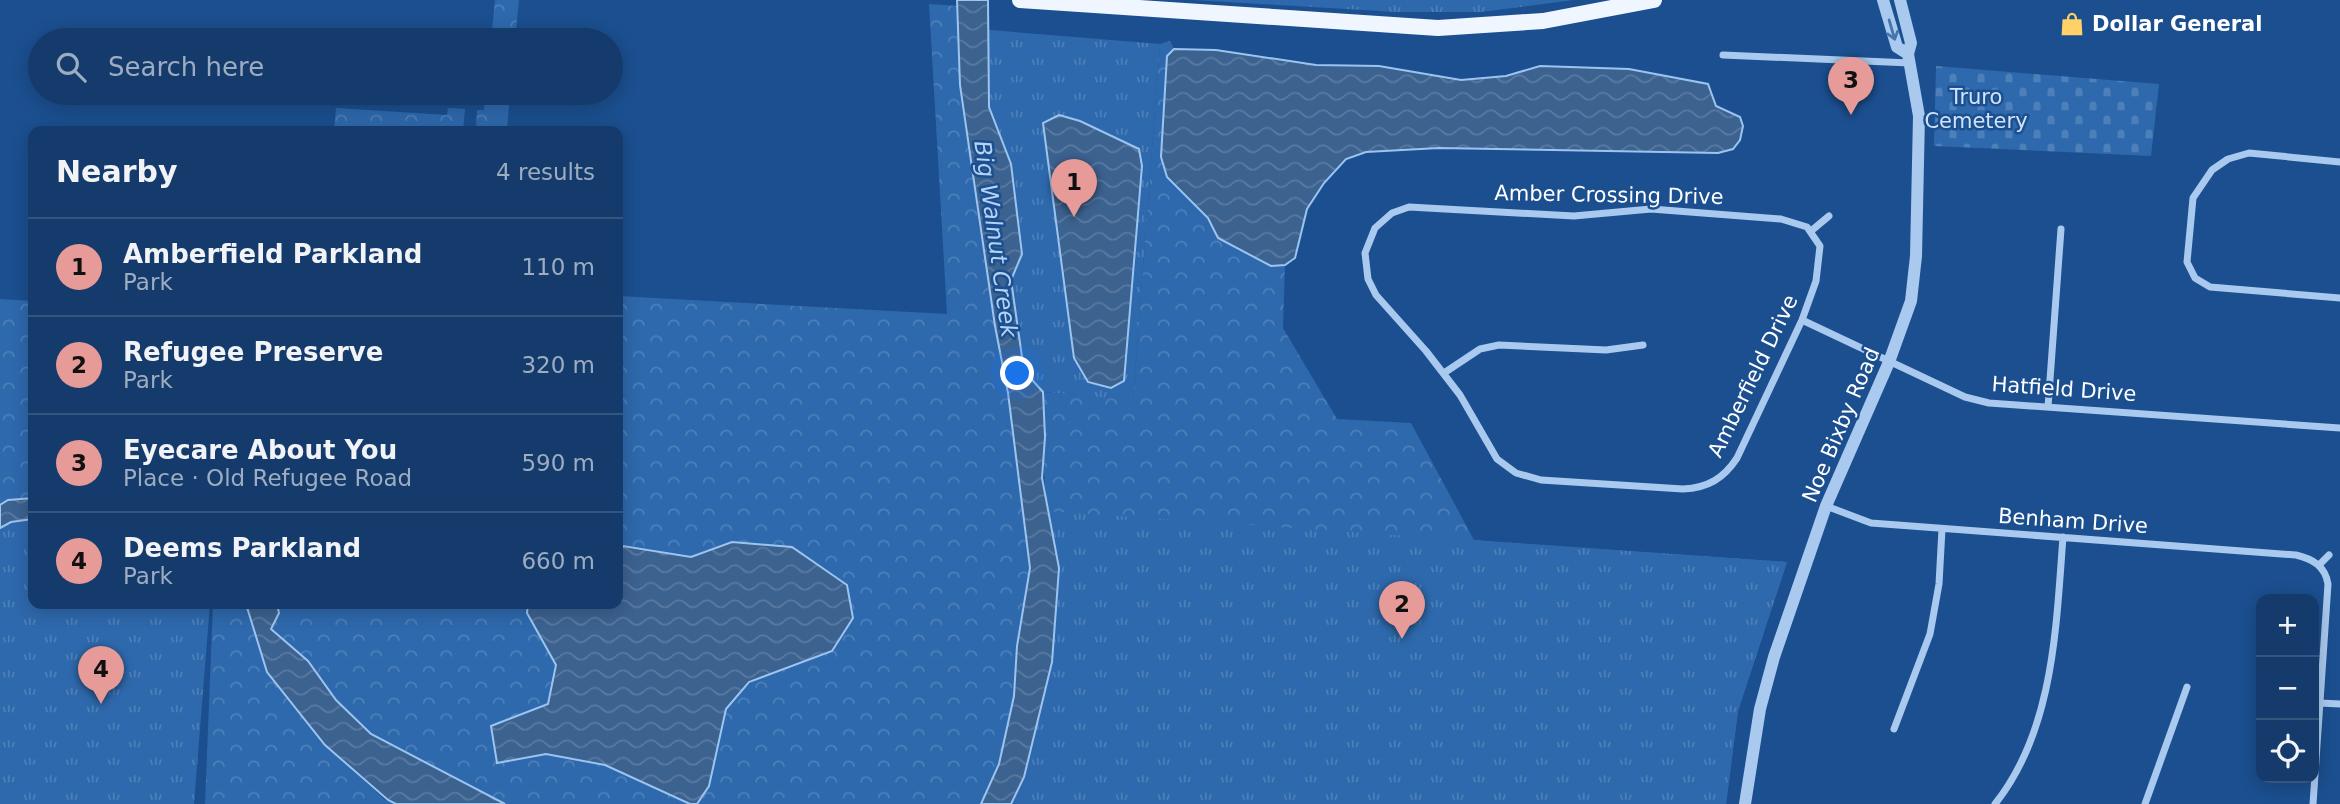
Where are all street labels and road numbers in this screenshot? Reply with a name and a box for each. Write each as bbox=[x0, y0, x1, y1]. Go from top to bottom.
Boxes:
street label: Amber Crossing Drive bbox=[1494, 181, 1724, 209]
street label: Amberfield Drive bbox=[1703, 291, 1803, 461]
street label: Noe Bixby Road bbox=[1798, 344, 1884, 506]
street label: Hatfield Drive bbox=[1991, 372, 2137, 406]
street label: Benham Drive bbox=[1997, 504, 2149, 538]

